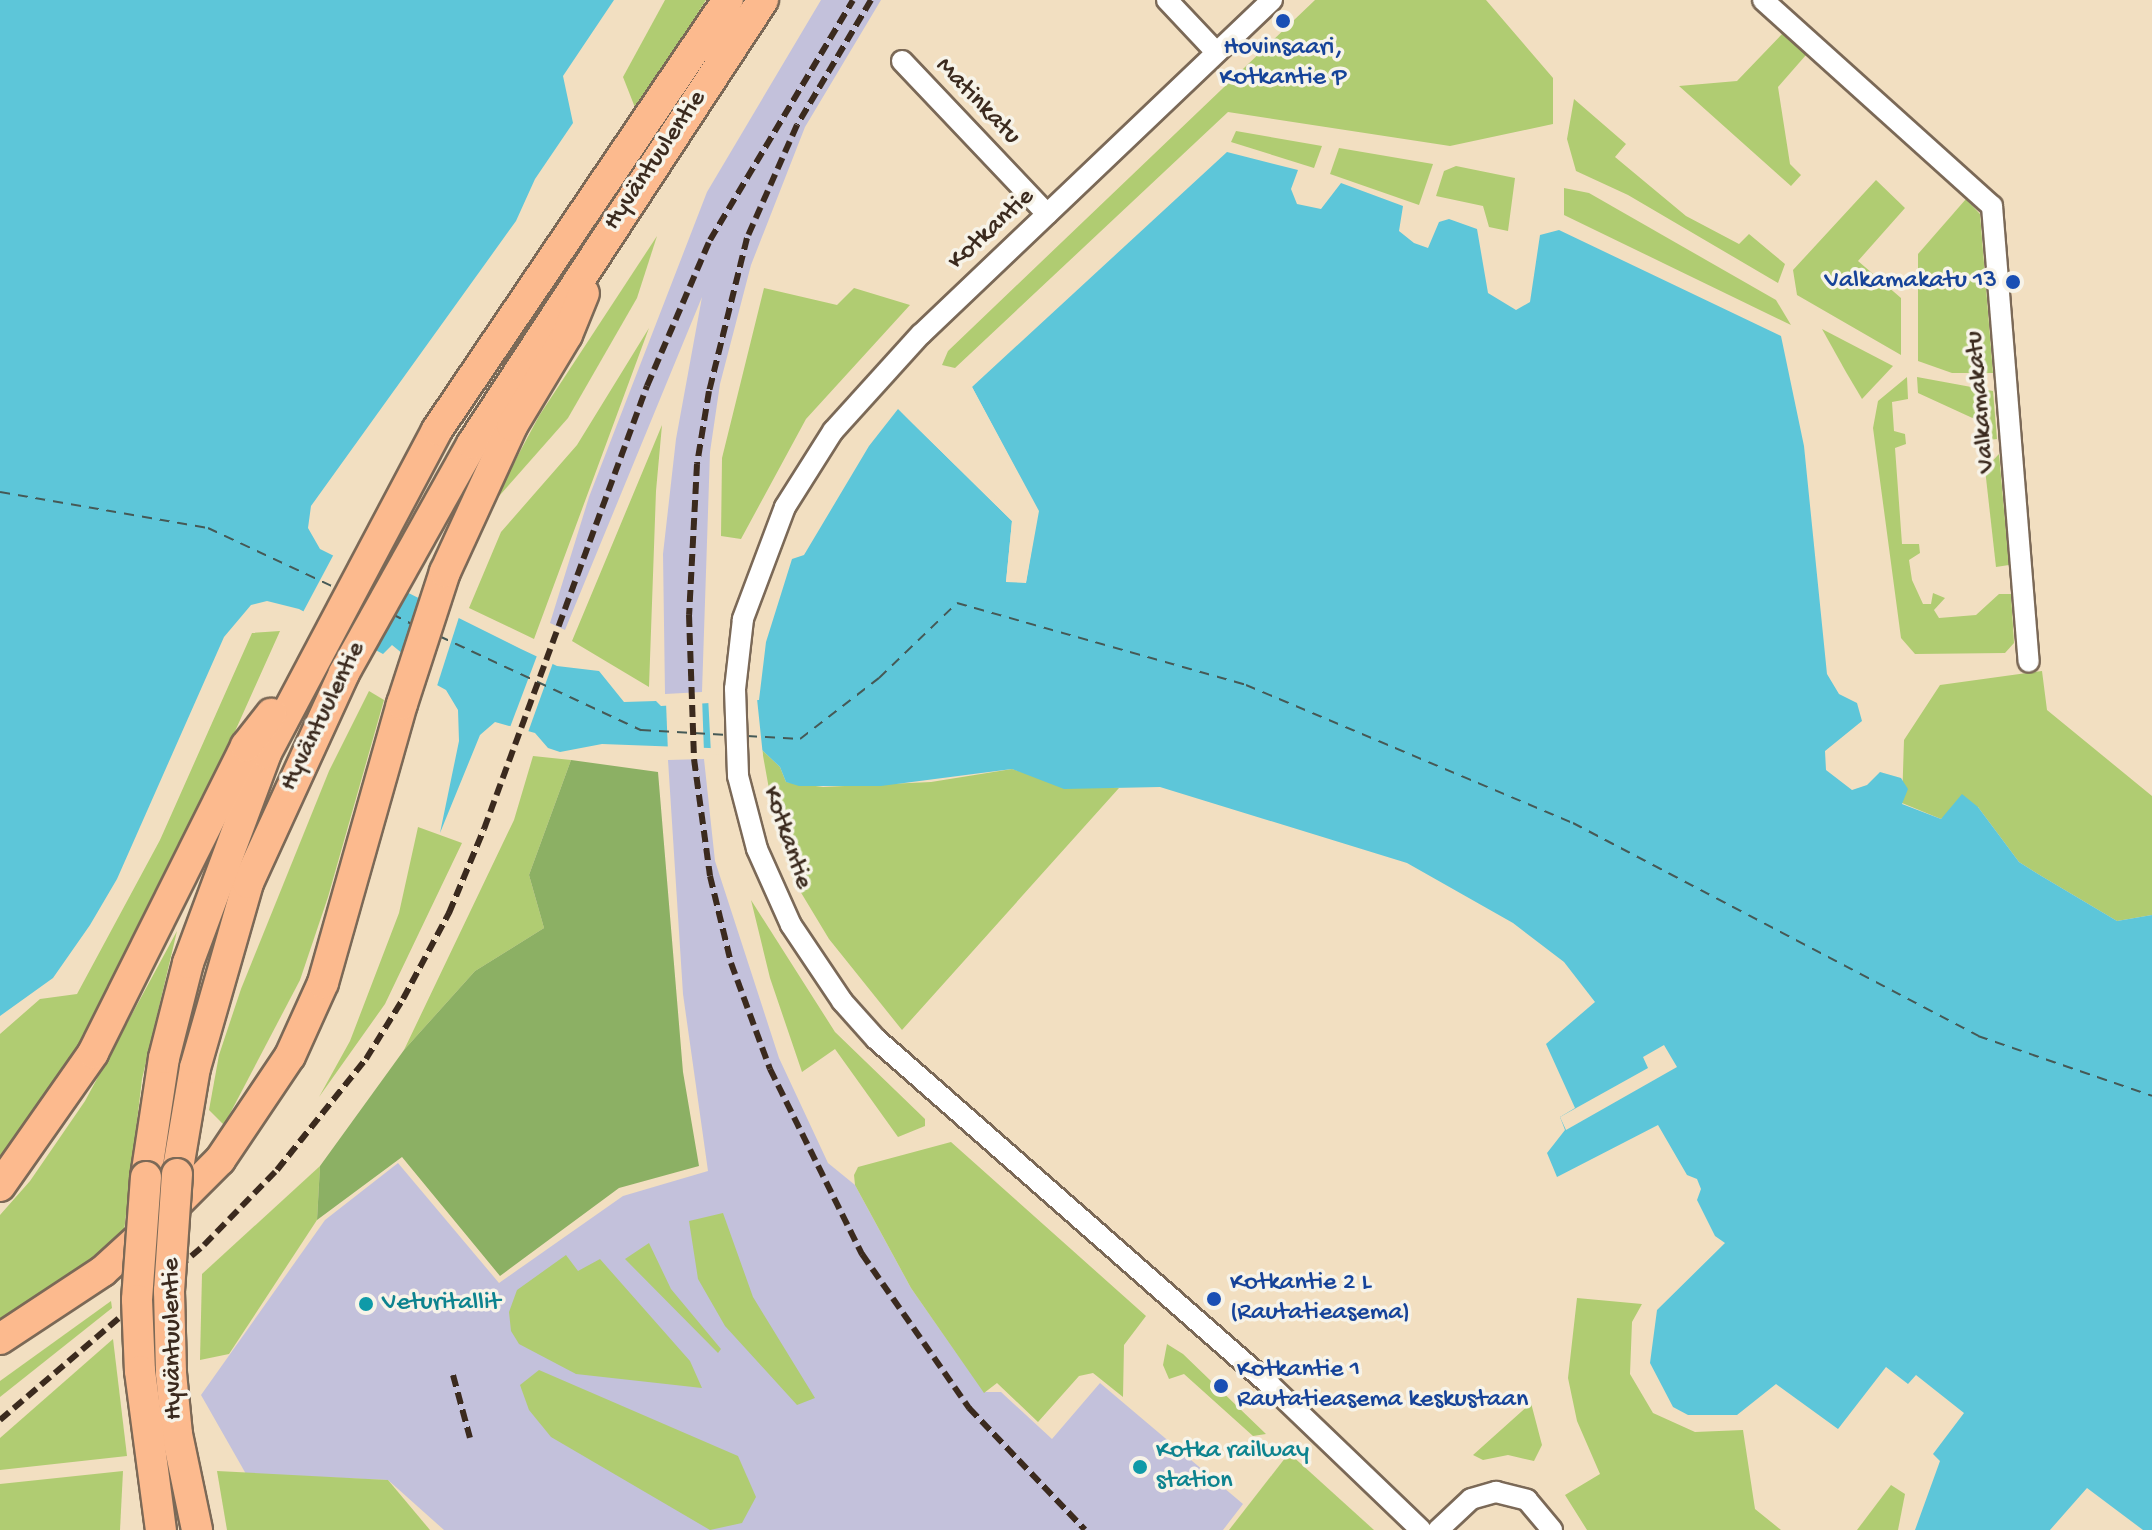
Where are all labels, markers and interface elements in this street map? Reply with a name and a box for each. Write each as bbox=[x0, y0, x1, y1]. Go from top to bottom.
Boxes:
marker: Hovinsaari, Kotkantie P bbox=[1274, 12, 1292, 30]
place label: Hovinsaari, Kotkantie P bbox=[1220, 33, 1346, 94]
street label: Matinkatu bbox=[928, 52, 1026, 152]
street label: Hyväntuulentie bbox=[598, 85, 714, 237]
street label: Kotkantie bbox=[942, 182, 1042, 278]
place label: Valkamakatu 13 bbox=[1824, 266, 1997, 298]
marker: Valkamakatu 13 bbox=[2004, 273, 2022, 291]
street label: Valkamakatu bbox=[1960, 330, 2004, 474]
street label: Hyväntuulentie bbox=[274, 637, 374, 797]
street label: Kotkantie bbox=[754, 783, 818, 893]
street label: Hyväntuulentie bbox=[157, 1258, 191, 1420]
place label: Kotkantie 2 L (Rautatieasema) bbox=[1230, 1268, 1410, 1330]
place label: Veturitallit bbox=[382, 1288, 500, 1320]
marker: Kotkantie 2 L (Rautatieasema) bbox=[1205, 1290, 1223, 1308]
marker: Veturitallit bbox=[357, 1295, 375, 1313]
place label: Kotkantie 1 Rautatieasema keskustaan bbox=[1237, 1355, 1528, 1416]
marker: Kotkantie 1 Rautatieasema keskustaan bbox=[1212, 1377, 1230, 1395]
place label: Kotka railway station bbox=[1156, 1436, 1309, 1498]
marker: Kotka railway station bbox=[1131, 1458, 1149, 1476]

